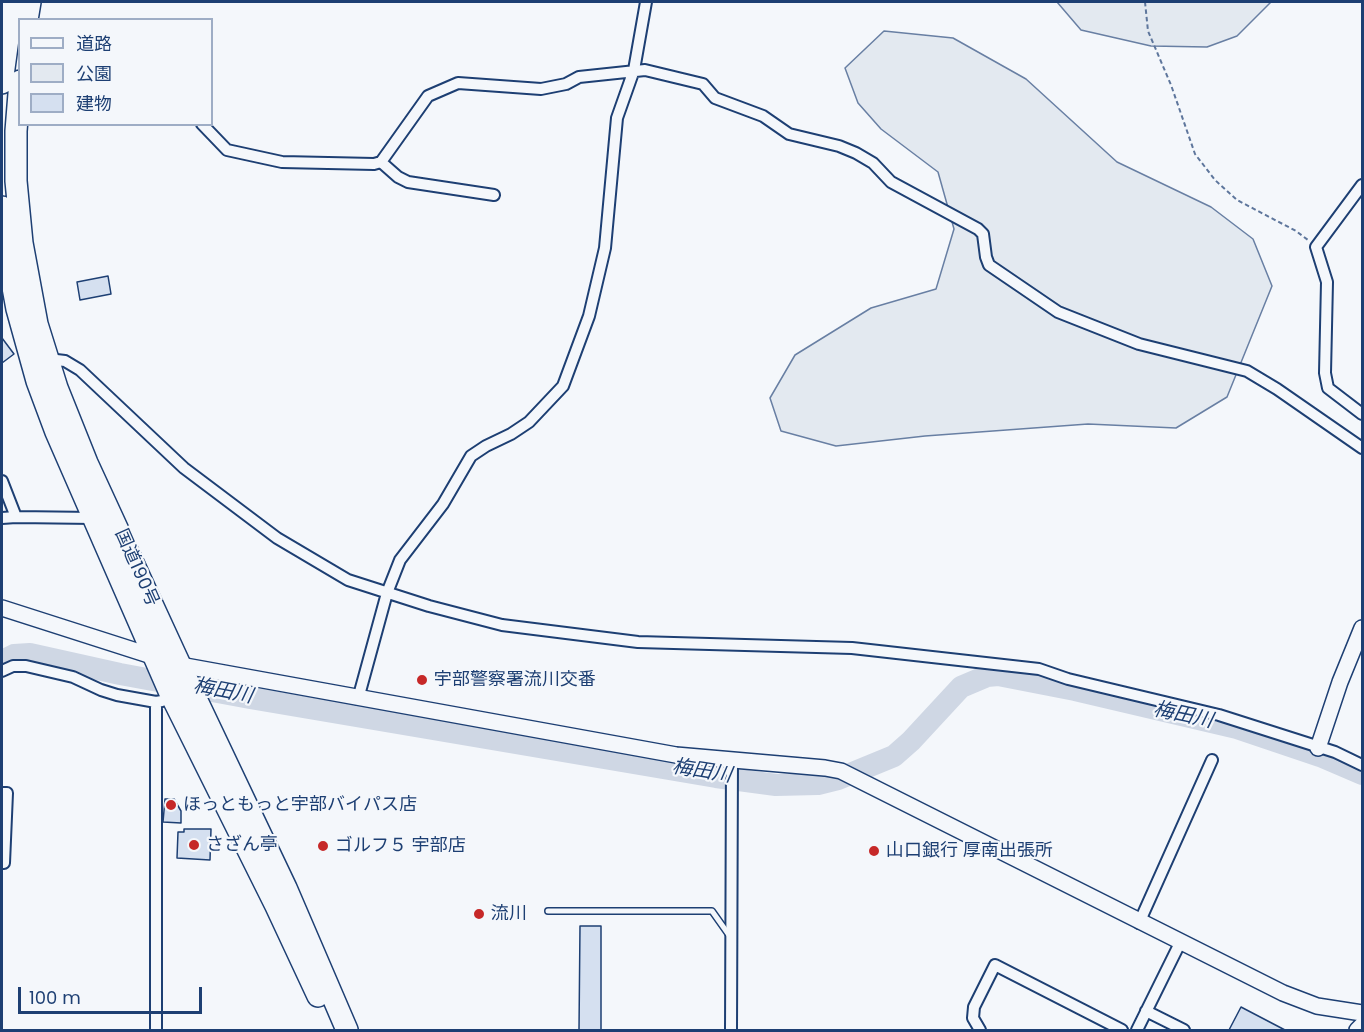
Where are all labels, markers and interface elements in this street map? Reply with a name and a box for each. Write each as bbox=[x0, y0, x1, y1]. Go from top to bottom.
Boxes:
legend bbox=[18, 18, 213, 126]
text: 道路 bbox=[76, 31, 112, 56]
text: 公園 bbox=[76, 61, 112, 86]
text: 建物 bbox=[76, 91, 112, 116]
street label: 国道190号 bbox=[109, 526, 163, 610]
place label: 宇部警察署流川交番 bbox=[434, 669, 596, 691]
marker: 宇部警察署流川交番 bbox=[415, 673, 429, 687]
water label: 梅田川 bbox=[191, 674, 255, 710]
water label: 梅田川 bbox=[1151, 698, 1215, 734]
water label: 梅田川 bbox=[670, 755, 734, 789]
place label: ほっともっと宇部バイパス店 bbox=[183, 794, 417, 816]
marker: ほっともっと宇部バイパス店 bbox=[164, 798, 178, 812]
place label: さざん亭 bbox=[206, 834, 278, 856]
place label: ゴルフ５ 宇部店 bbox=[335, 835, 466, 857]
marker: さざん亭 bbox=[187, 838, 201, 852]
marker: ゴルフ５ 宇部店 bbox=[316, 839, 330, 853]
place label: 山口銀行 厚南出張所 bbox=[886, 840, 1053, 862]
marker: 山口銀行 厚南出張所 bbox=[867, 844, 881, 858]
place label: 流川 bbox=[491, 903, 527, 925]
marker: 流川 bbox=[472, 907, 486, 921]
scale bar bbox=[21, 975, 206, 1013]
text: 100 m bbox=[29, 985, 81, 1010]

